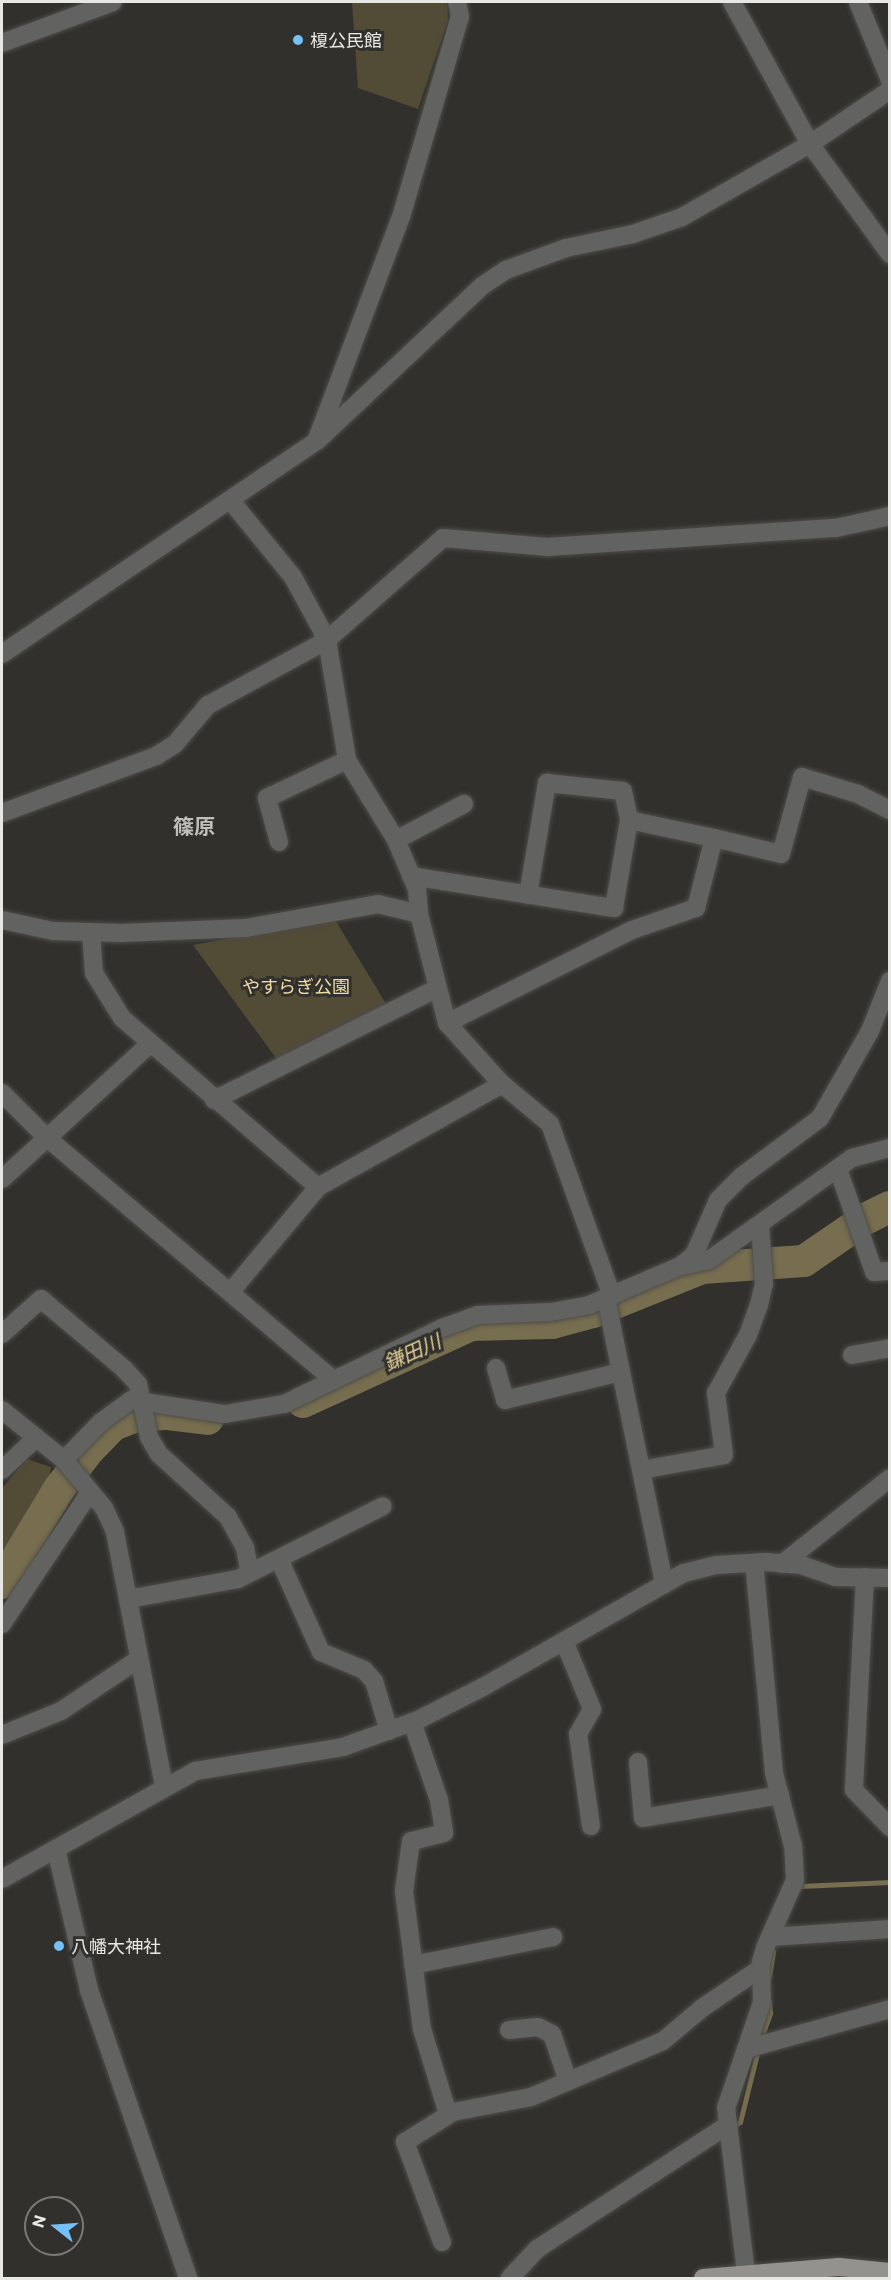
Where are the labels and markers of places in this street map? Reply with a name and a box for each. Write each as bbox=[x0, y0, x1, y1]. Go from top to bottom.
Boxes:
place label: 榎公民館 bbox=[310, 29, 382, 51]
marker: 榎公民館 bbox=[291, 33, 305, 47]
place label: 八幡大神社 bbox=[71, 1935, 161, 1957]
marker: 八幡大神社 bbox=[52, 1939, 66, 1953]

